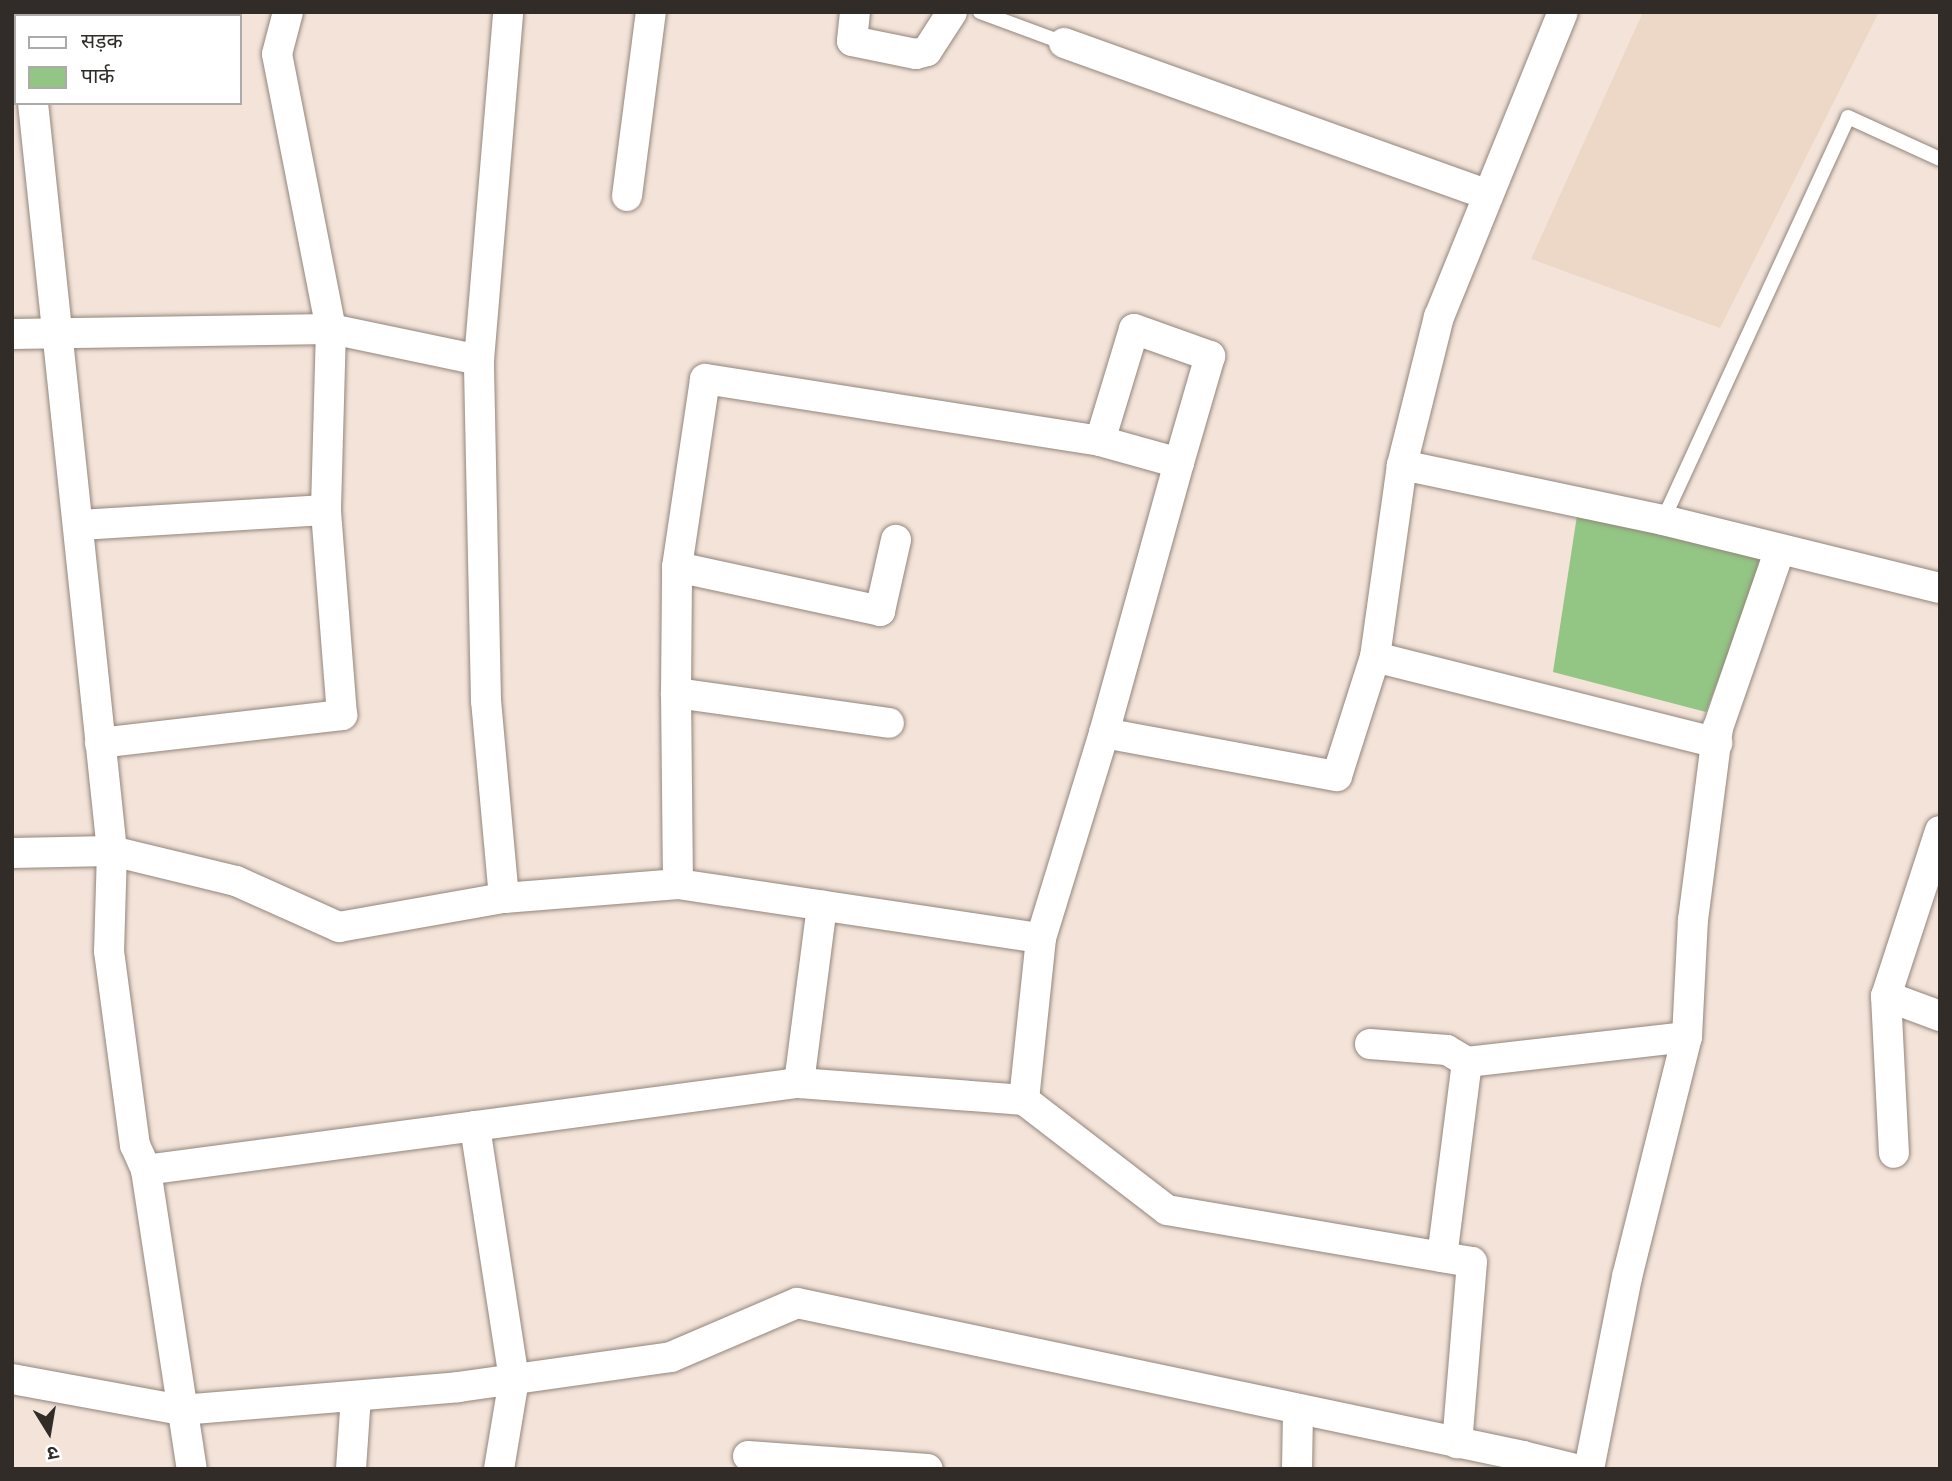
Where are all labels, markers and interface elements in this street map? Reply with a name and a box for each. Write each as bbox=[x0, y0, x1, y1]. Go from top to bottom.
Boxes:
legend bbox=[14, 14, 242, 105]
text: सड़क bbox=[81, 28, 123, 54]
text: पार्क bbox=[81, 63, 115, 89]
north arrow bbox=[14, 1397, 84, 1467]
text: उ bbox=[45, 1441, 61, 1465]

